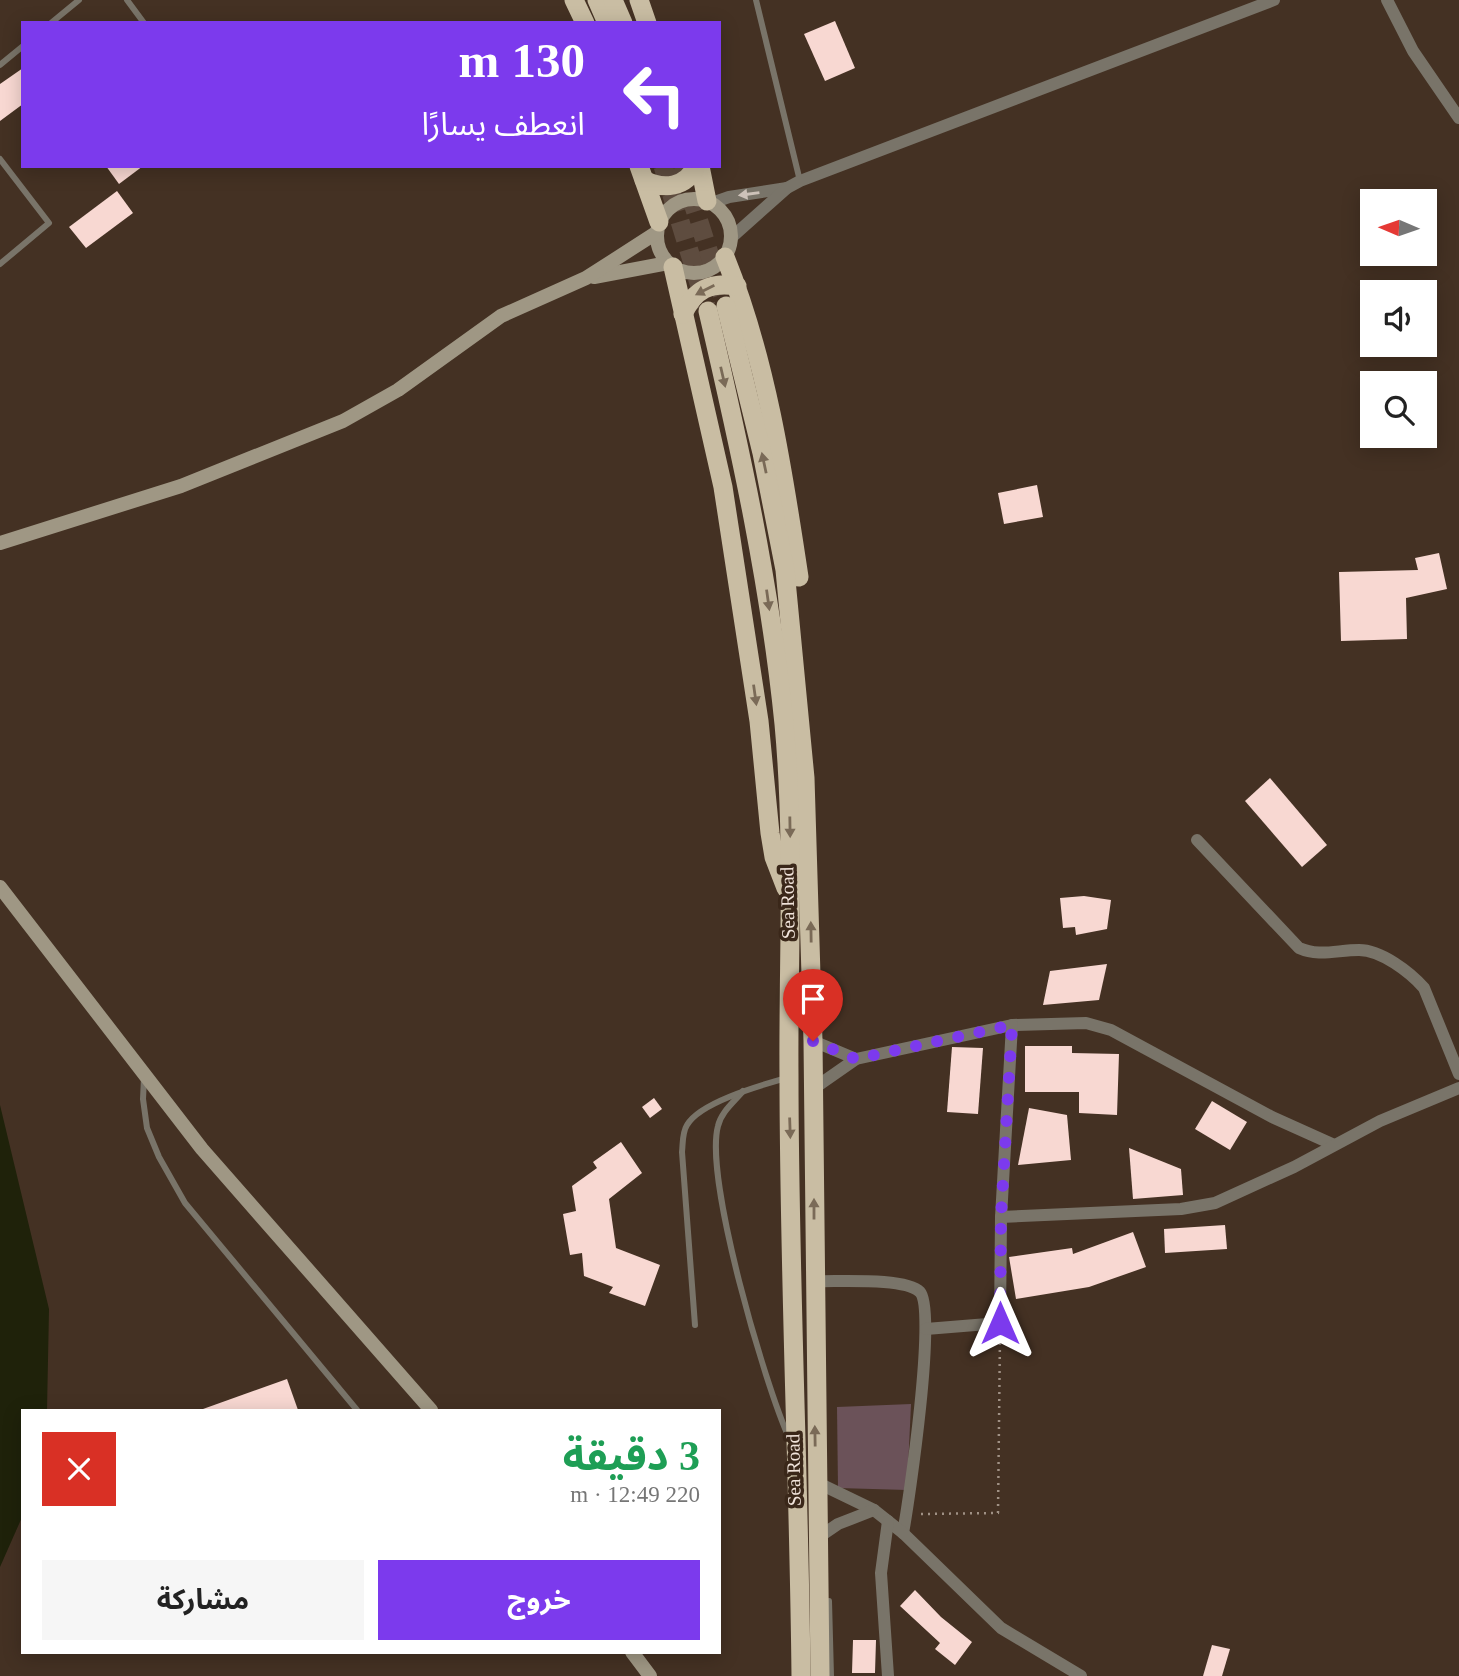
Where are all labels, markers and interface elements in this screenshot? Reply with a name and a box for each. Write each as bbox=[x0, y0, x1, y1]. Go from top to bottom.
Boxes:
text: 130 m bbox=[458, 33, 585, 88]
icon: left bbox=[609, 49, 700, 140]
text: انعطف يسارًا bbox=[422, 106, 585, 142]
one-way arrow bbox=[738, 188, 760, 199]
north arrow bbox=[1360, 189, 1437, 266]
map controls bbox=[1360, 189, 1437, 448]
button: sound bbox=[1360, 280, 1437, 357]
one-way arrow bbox=[695, 284, 715, 296]
one-way arrow bbox=[718, 366, 729, 388]
button: search bbox=[1360, 371, 1437, 448]
one-way arrow bbox=[759, 452, 770, 474]
one-way arrow bbox=[763, 589, 774, 611]
one-way arrow bbox=[750, 684, 761, 706]
one-way arrow bbox=[784, 816, 795, 838]
street label: Sea Road bbox=[776, 866, 799, 939]
one-way arrow bbox=[805, 921, 816, 943]
pin bbox=[783, 969, 843, 1041]
icon: arrive bbox=[794, 980, 832, 1018]
one-way arrow bbox=[784, 1117, 796, 1139]
one-way arrow bbox=[808, 1198, 820, 1220]
position arrow bbox=[963, 1286, 1037, 1360]
one-way arrow bbox=[810, 1425, 821, 1447]
button: close bbox=[42, 1432, 116, 1506]
text: 3 دقيقة bbox=[563, 1433, 700, 1479]
street label: Sea Road bbox=[782, 1433, 805, 1506]
text: 220 m · 12:49 bbox=[570, 1482, 700, 1507]
button: مشاركة bbox=[42, 1560, 364, 1640]
button: خروج bbox=[378, 1560, 700, 1640]

